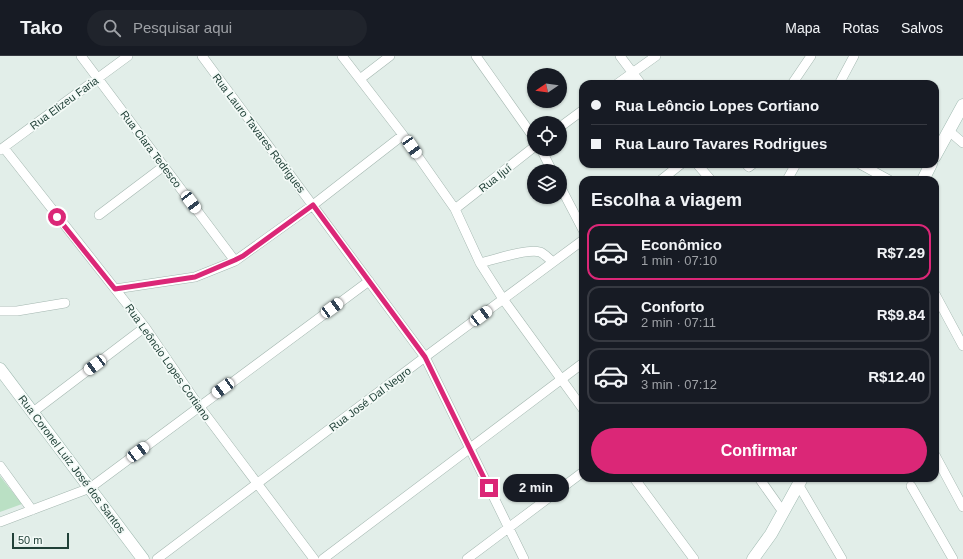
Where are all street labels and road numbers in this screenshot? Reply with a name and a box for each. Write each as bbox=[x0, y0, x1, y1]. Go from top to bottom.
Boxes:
street label: Rua Lauro Tavares Rodrigues bbox=[210, 71, 308, 195]
street label: Rua Elizeu Faria bbox=[28, 74, 101, 132]
street label: Rua Clara Tedesco bbox=[118, 108, 184, 190]
street label: Rua Ijuí bbox=[476, 162, 514, 194]
street label: Rua Leôncio Lopes Cortiano bbox=[123, 301, 213, 423]
street label: Rua José Dal Negro bbox=[327, 364, 413, 434]
street label: Rua Coronel Luiz José dos Santos bbox=[16, 393, 128, 536]

